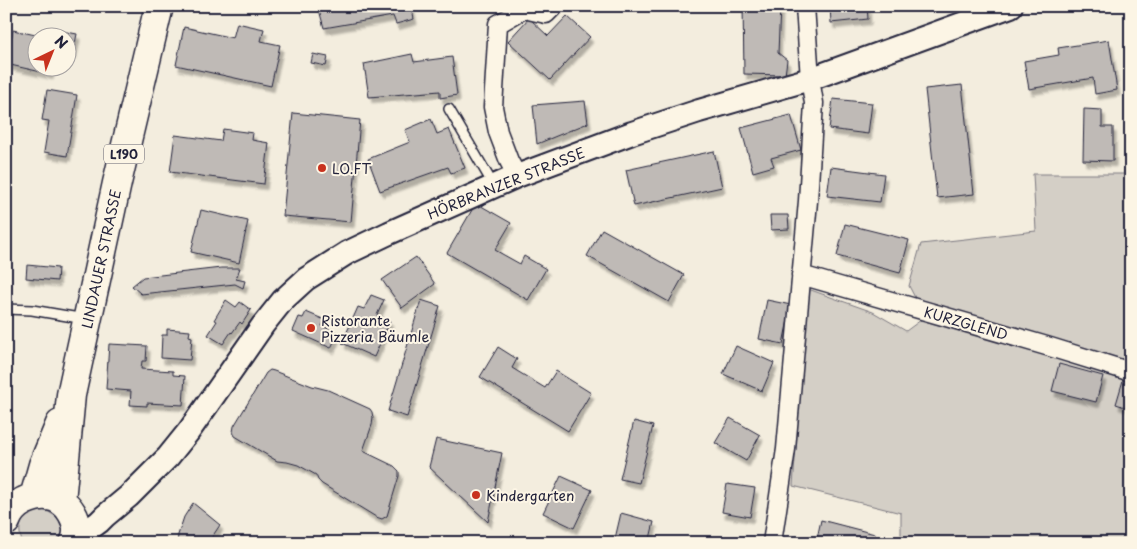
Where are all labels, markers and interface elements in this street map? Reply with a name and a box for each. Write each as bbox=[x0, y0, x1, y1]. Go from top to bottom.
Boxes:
north arrow bbox=[28, 28, 78, 78]
text: N bbox=[50, 31, 72, 54]
street label: HÖRBRANZER STRASSE bbox=[424, 142, 588, 224]
road number: L190 bbox=[104, 144, 144, 164]
place label: LO.FT bbox=[332, 158, 372, 179]
marker: LO.FT bbox=[316, 162, 328, 174]
street label: LINDAUER STRASSE bbox=[76, 187, 126, 331]
street label: KURZGLEND bbox=[922, 301, 1010, 345]
place label: Ristorante Pizzeria Bäumle bbox=[321, 310, 429, 347]
marker: Ristorante Pizzeria Bäumle bbox=[305, 322, 317, 334]
place label: Kindergarten bbox=[486, 485, 574, 506]
marker: Kindergarten bbox=[470, 489, 482, 501]

